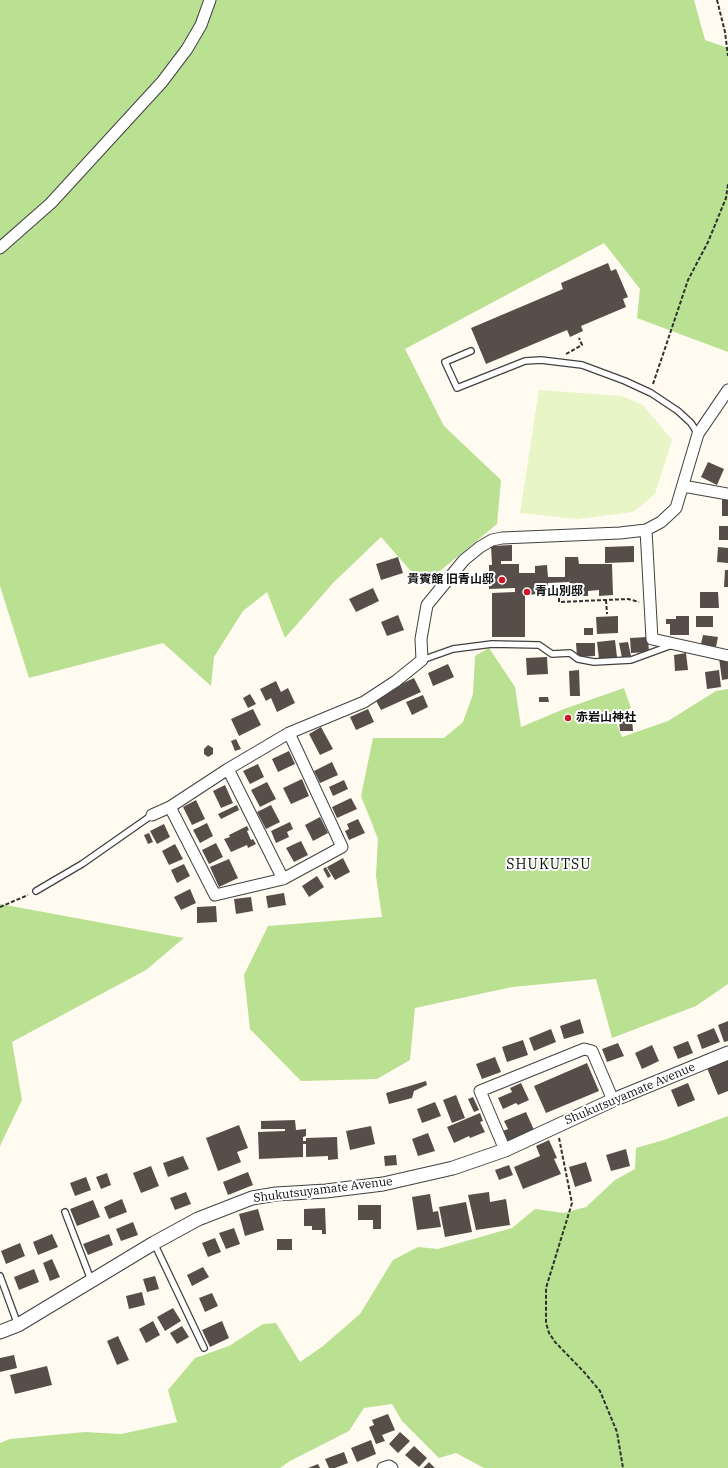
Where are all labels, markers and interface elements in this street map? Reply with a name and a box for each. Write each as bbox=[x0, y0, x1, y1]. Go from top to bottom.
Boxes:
place label: 貴賓館 旧青山邸 bbox=[407, 573, 494, 587]
marker: 貴賓館 旧青山邸 bbox=[497, 575, 507, 585]
place label: 青山別邸 bbox=[535, 585, 583, 599]
marker: 青山別邸 bbox=[522, 587, 532, 597]
place label: 赤岩山神社 bbox=[576, 711, 636, 725]
marker: 赤岩山神社 bbox=[563, 713, 573, 723]
district label: SHUKUTSU bbox=[506, 857, 592, 873]
street label: Shukutsuyamate Avenue bbox=[563, 1060, 697, 1128]
street label: Shukutsuyamate Avenue bbox=[253, 1174, 393, 1206]

